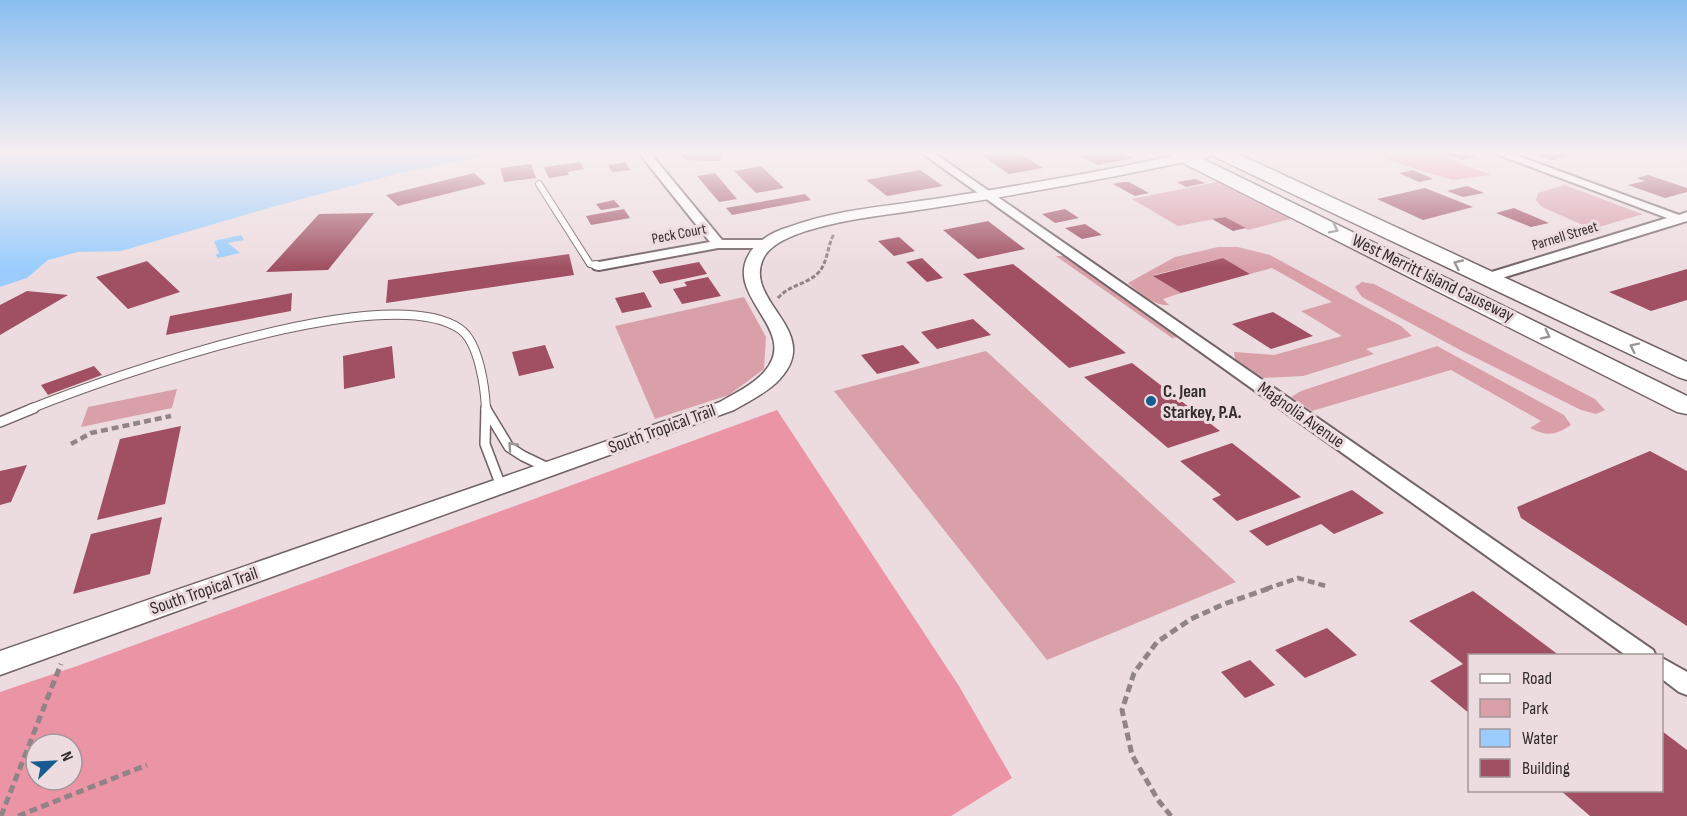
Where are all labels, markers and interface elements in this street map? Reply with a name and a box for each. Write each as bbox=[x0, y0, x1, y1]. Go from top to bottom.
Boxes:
street label: Parnell Street bbox=[1530, 217, 1601, 255]
street label: Peck Court bbox=[650, 219, 708, 249]
one-way arrow bbox=[1327, 222, 1338, 234]
street label: West Merritt Island Causeway bbox=[1349, 230, 1517, 326]
one-way arrow bbox=[1453, 260, 1464, 272]
one-way arrow bbox=[1540, 327, 1551, 339]
one-way arrow bbox=[1630, 343, 1641, 354]
street label: Magnolia Avenue bbox=[1254, 377, 1348, 453]
place label: C. Jean Starkey, P.A. bbox=[1163, 381, 1242, 423]
marker: C. Jean Starkey, P.A. bbox=[1144, 394, 1158, 408]
street label: South Tropical Trail bbox=[606, 400, 718, 458]
one-way arrow bbox=[508, 442, 519, 453]
street label: South Tropical Trail bbox=[147, 563, 261, 619]
legend bbox=[1468, 654, 1663, 792]
text: Road bbox=[1522, 668, 1552, 689]
text: Park bbox=[1522, 698, 1548, 719]
text: Water bbox=[1522, 728, 1558, 749]
north arrow bbox=[24, 732, 84, 792]
text: N bbox=[56, 749, 77, 764]
text: Building bbox=[1522, 758, 1570, 779]

